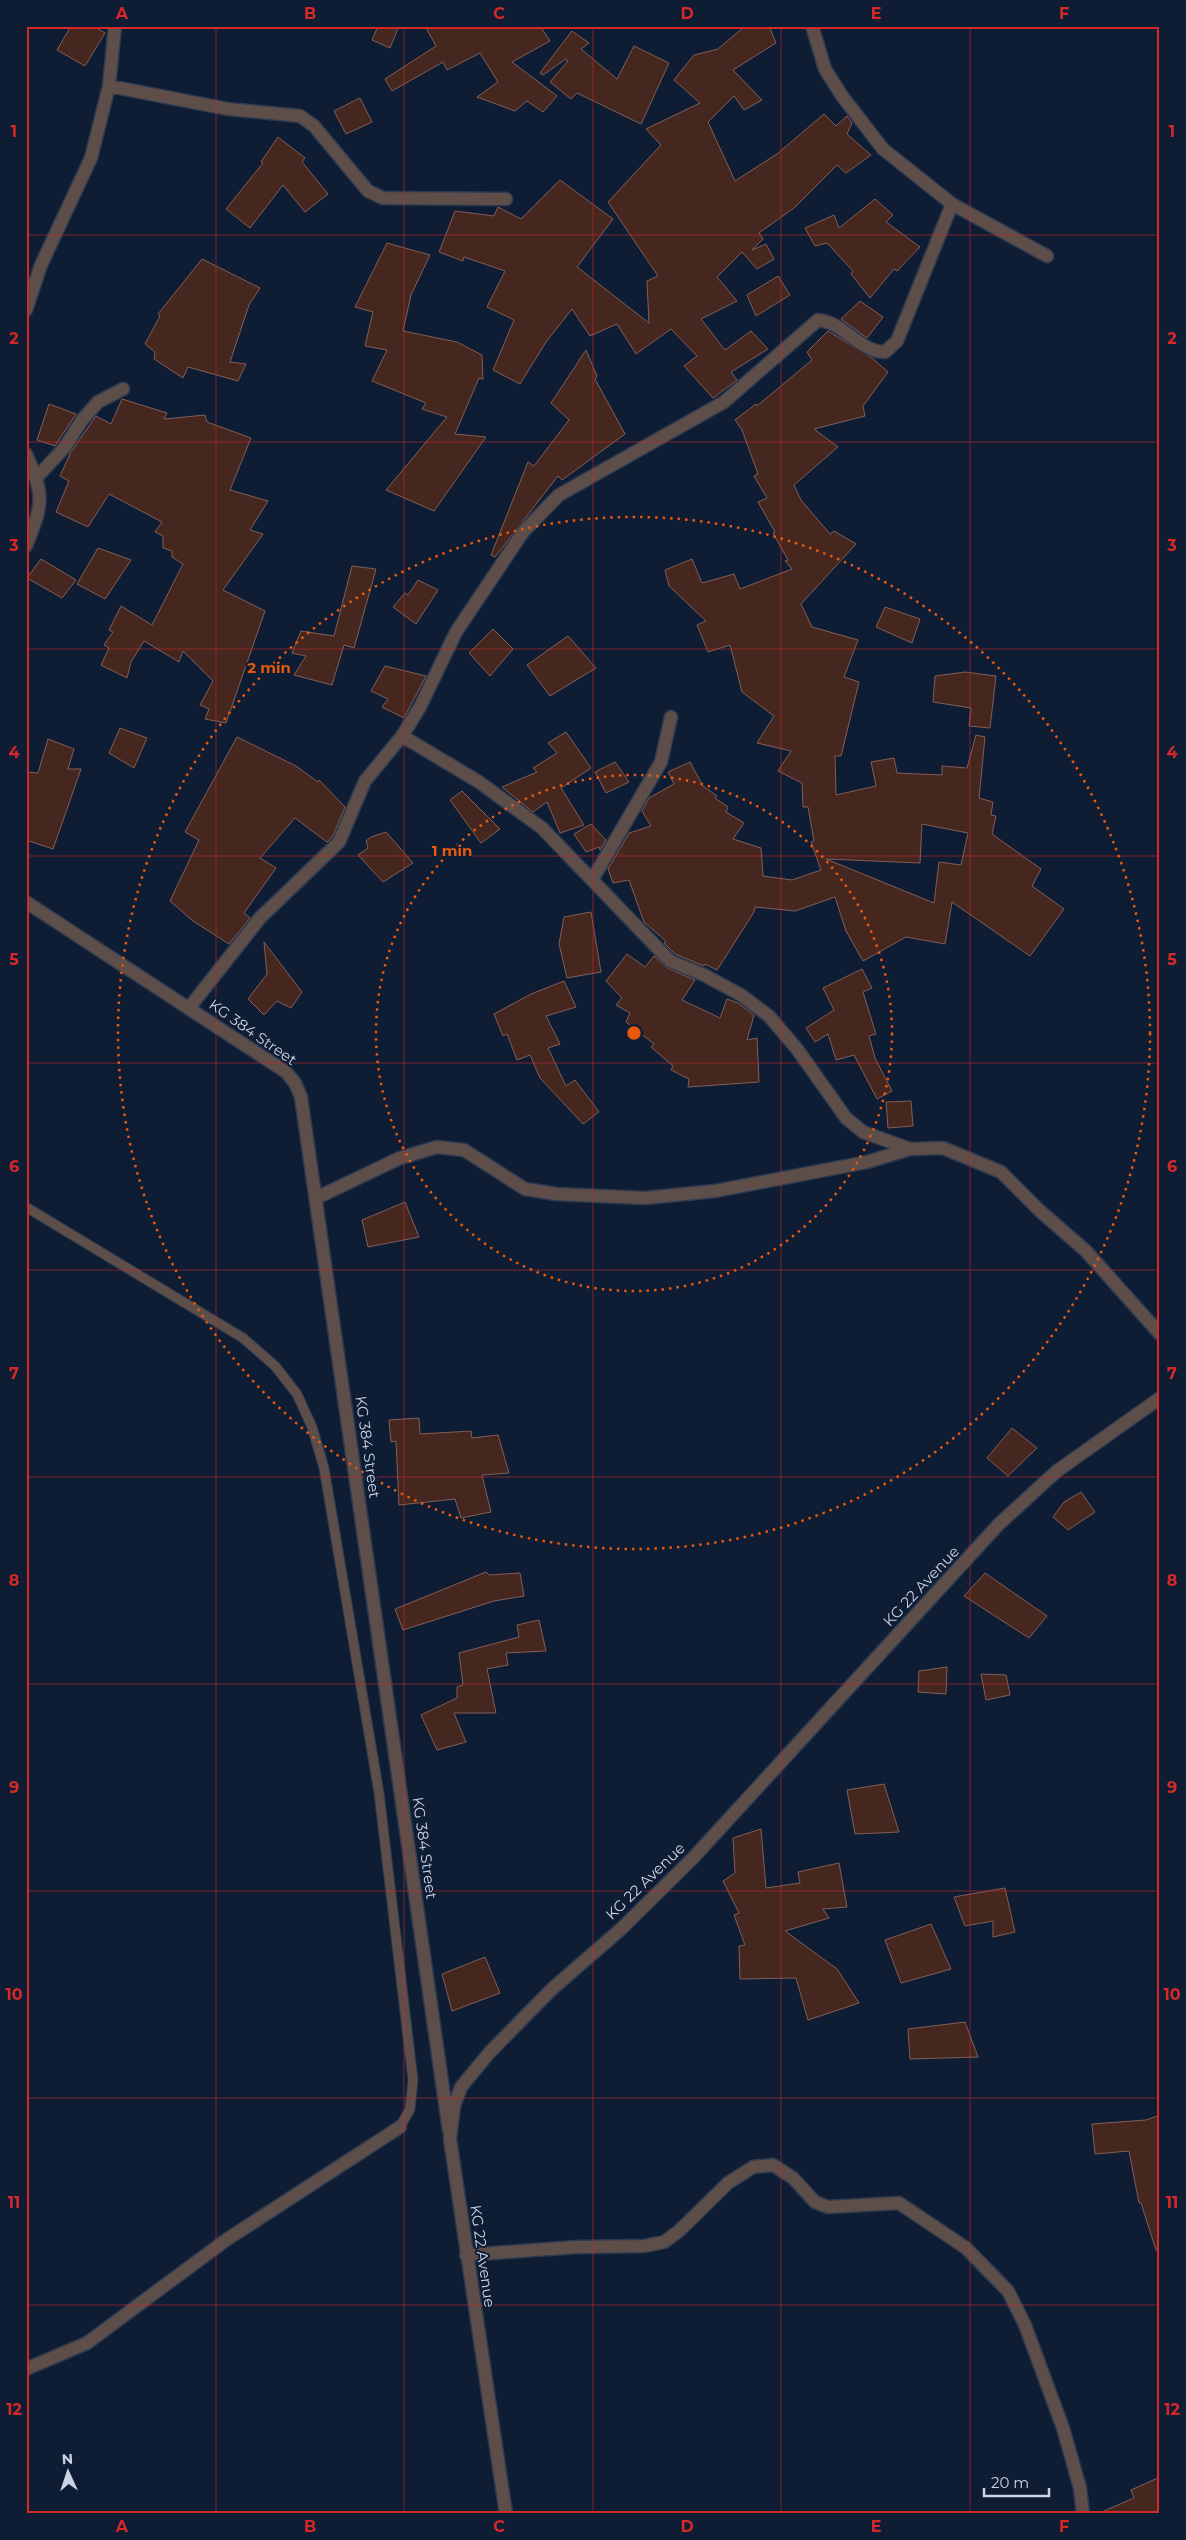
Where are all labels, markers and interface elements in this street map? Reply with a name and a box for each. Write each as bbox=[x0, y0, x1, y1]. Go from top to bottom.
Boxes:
text: A bbox=[115, 4, 129, 23]
text: B bbox=[304, 4, 316, 23]
text: C bbox=[493, 4, 505, 23]
text: D bbox=[680, 4, 694, 23]
text: E bbox=[871, 4, 881, 23]
text: F bbox=[1059, 4, 1069, 23]
text: 1 bbox=[11, 122, 17, 141]
text: 1 bbox=[1169, 122, 1175, 141]
text: 2 bbox=[9, 329, 19, 348]
text: 2 bbox=[1167, 329, 1177, 348]
text: 3 bbox=[8, 536, 19, 555]
text: 3 bbox=[1166, 536, 1177, 555]
text: 2 min bbox=[247, 658, 291, 677]
text: 4 bbox=[8, 743, 20, 762]
text: 4 bbox=[1166, 743, 1178, 762]
text: 1 min bbox=[432, 841, 472, 860]
text: 5 bbox=[9, 950, 19, 969]
text: 5 bbox=[1167, 950, 1177, 969]
street label: KG 384 Street bbox=[205, 995, 301, 1069]
centre of rings bbox=[625, 1024, 643, 1042]
text: 6 bbox=[9, 1157, 19, 1176]
text: 6 bbox=[1167, 1157, 1177, 1176]
text: 7 bbox=[9, 1364, 19, 1383]
text: 7 bbox=[1167, 1364, 1177, 1383]
street label: KG 384 Street bbox=[351, 1395, 385, 1499]
street label: KG 22 Avenue bbox=[879, 1542, 963, 1630]
text: 8 bbox=[9, 1571, 19, 1590]
text: 8 bbox=[1167, 1571, 1177, 1590]
text: 9 bbox=[9, 1778, 19, 1797]
text: 9 bbox=[1167, 1778, 1177, 1797]
street label: KG 384 Street bbox=[408, 1796, 442, 1900]
street label: KG 22 Avenue bbox=[601, 1838, 689, 1924]
text: 10 bbox=[5, 1985, 23, 2004]
text: 10 bbox=[1163, 1985, 1181, 2004]
text: 11 bbox=[8, 2193, 20, 2212]
text: 11 bbox=[1166, 2193, 1178, 2212]
street label: KG 22 Avenue bbox=[466, 2204, 500, 2308]
text: 12 bbox=[6, 2400, 22, 2419]
text: 12 bbox=[1164, 2400, 1180, 2419]
north arrow bbox=[42, 2448, 92, 2498]
text: N bbox=[61, 2450, 73, 2468]
scale bar bbox=[984, 2465, 1048, 2497]
text: 20 m bbox=[991, 2473, 1029, 2492]
text: A bbox=[115, 2517, 129, 2536]
text: B bbox=[304, 2517, 316, 2536]
text: C bbox=[493, 2517, 505, 2536]
text: D bbox=[680, 2517, 694, 2536]
text: E bbox=[871, 2517, 881, 2536]
text: F bbox=[1059, 2517, 1069, 2536]

